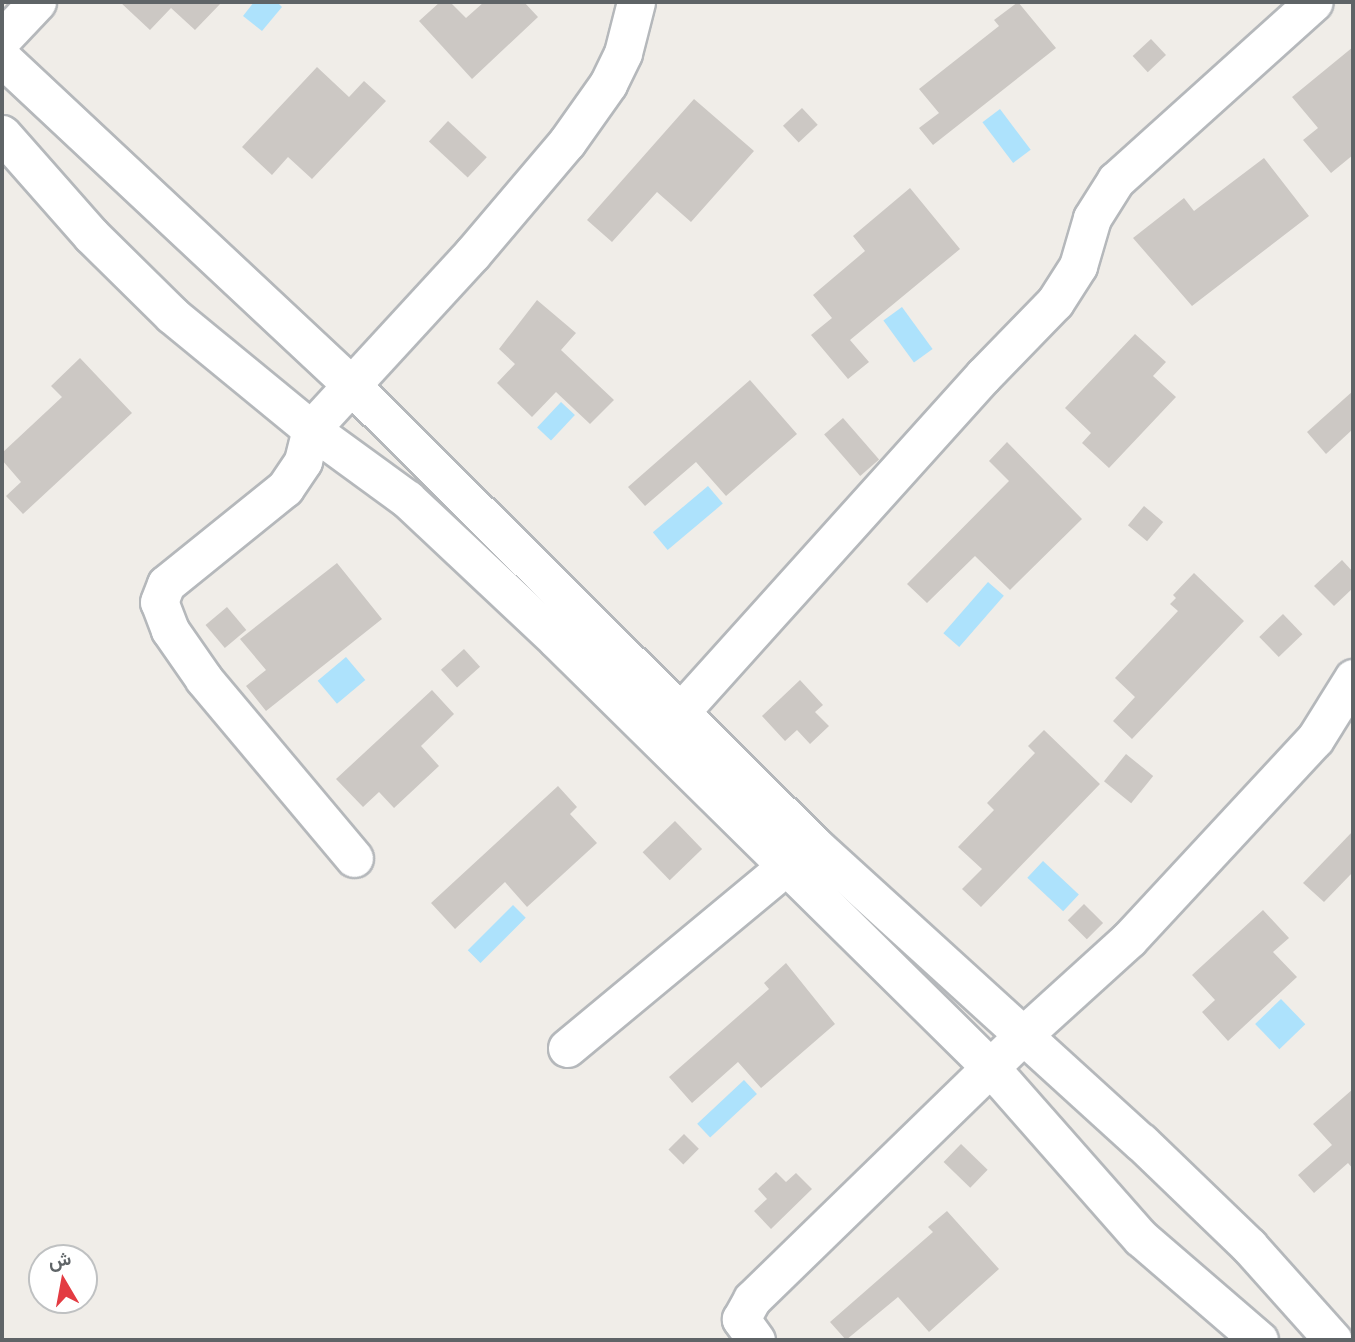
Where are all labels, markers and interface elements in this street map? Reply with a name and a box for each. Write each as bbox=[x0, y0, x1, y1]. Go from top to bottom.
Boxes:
north arrow bbox=[28, 1244, 98, 1314]
text: ش bbox=[46, 1245, 73, 1275]

